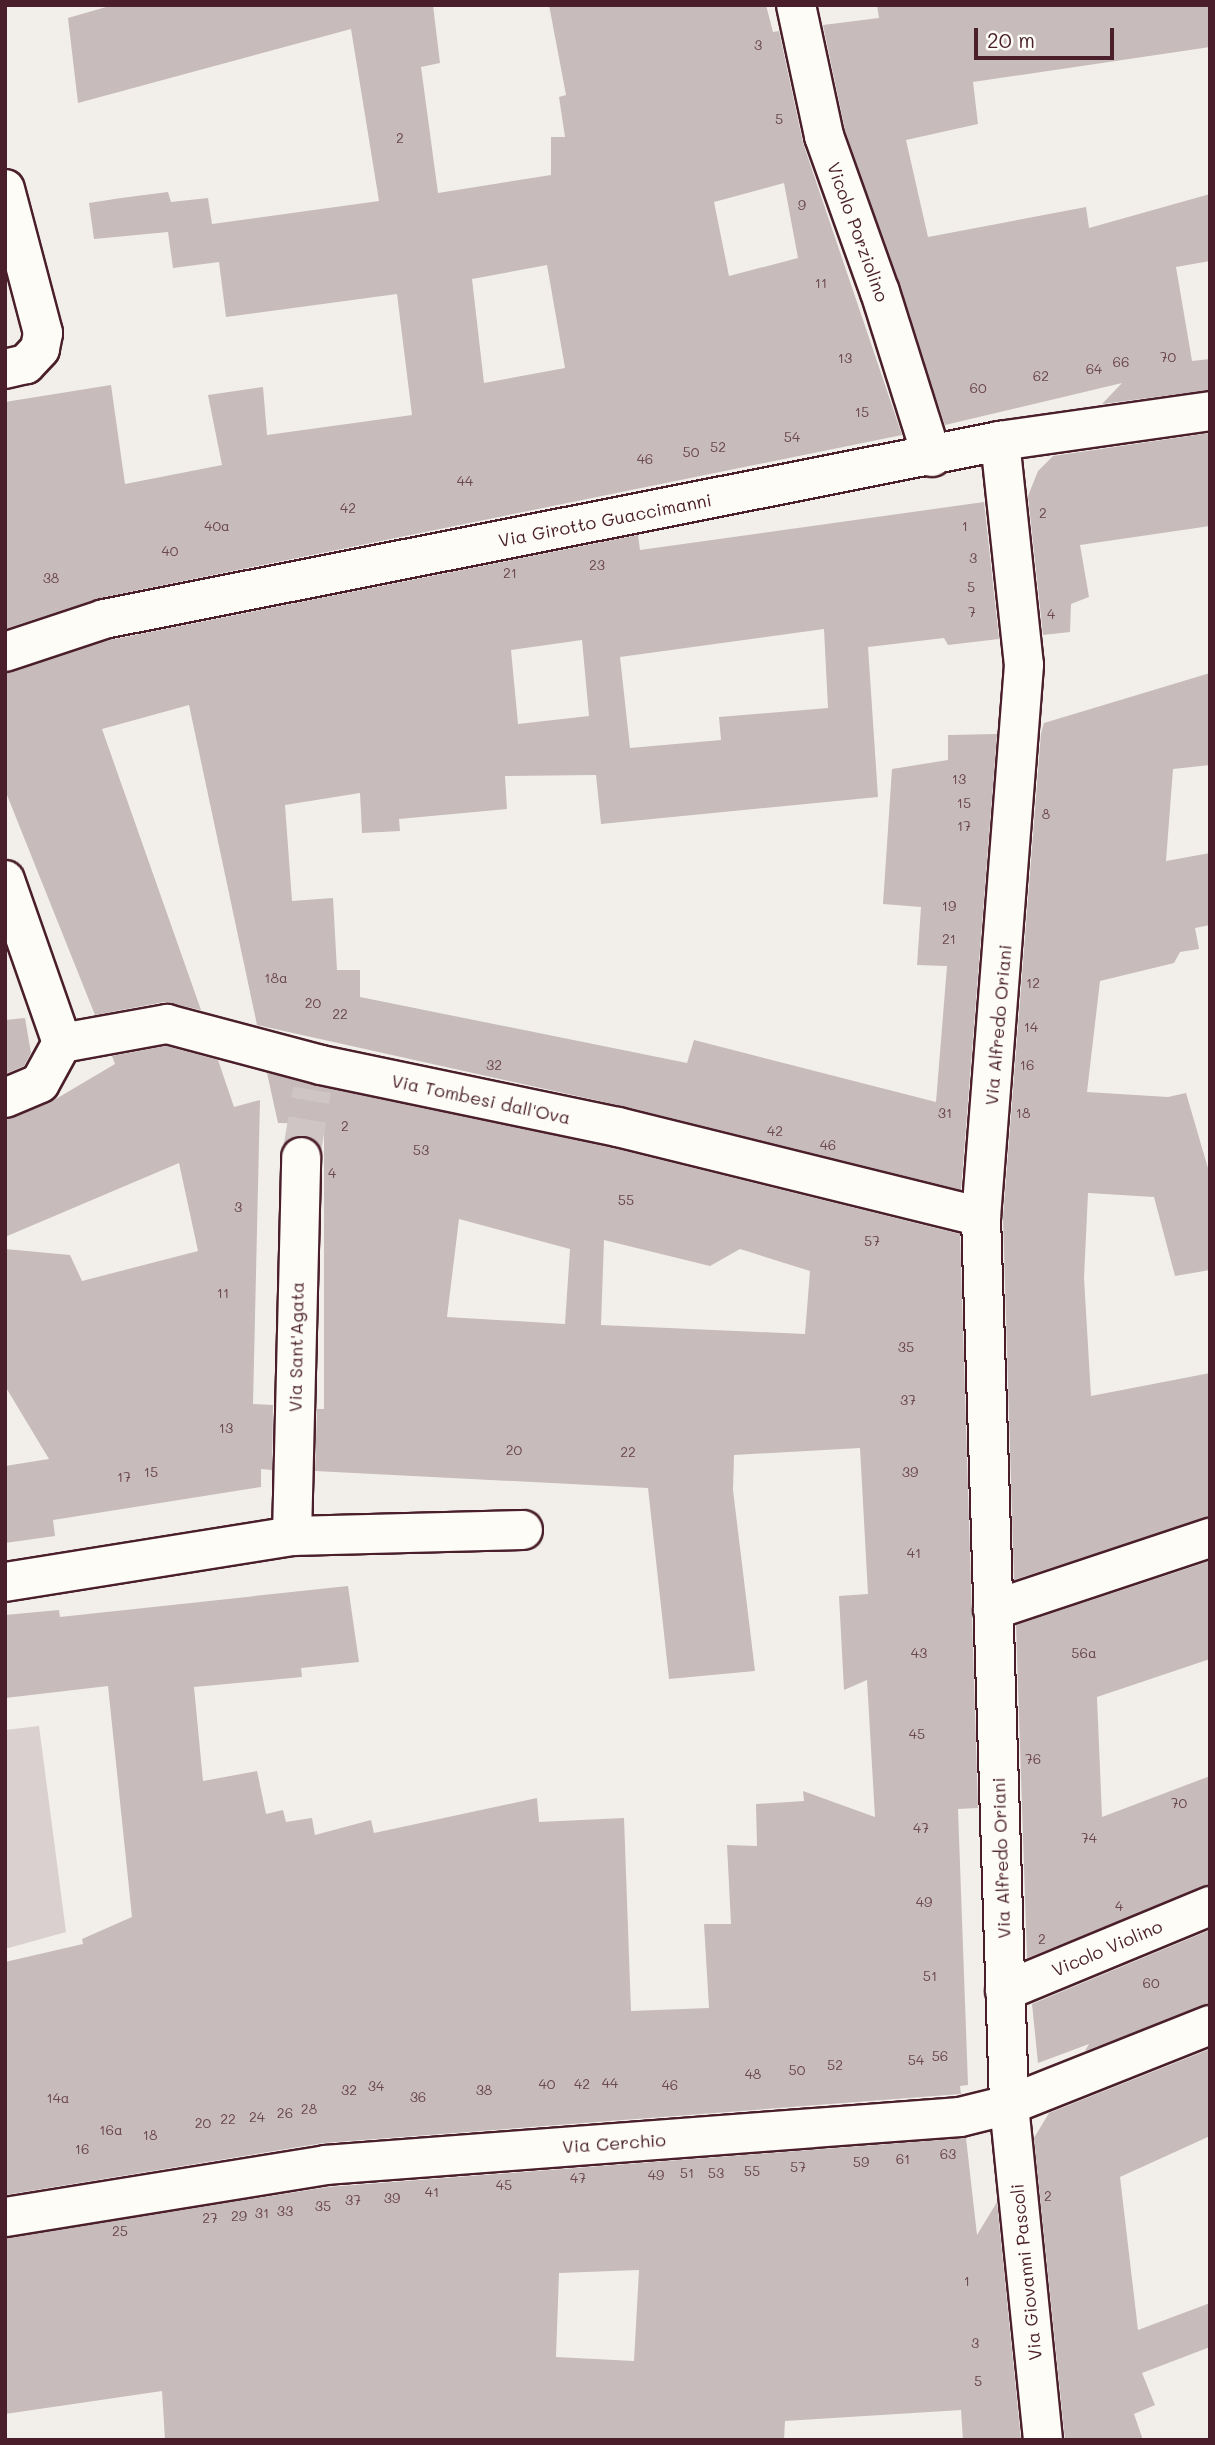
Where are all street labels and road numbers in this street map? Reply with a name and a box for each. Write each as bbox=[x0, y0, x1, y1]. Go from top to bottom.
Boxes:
street label: Vicolo Porziolino bbox=[823, 159, 893, 305]
street label: Via Girotto Guaccimanni bbox=[496, 489, 714, 551]
street label: Via Alfredo Oriani bbox=[980, 944, 1016, 1106]
street label: Via Tombesi dall'Ova bbox=[390, 1069, 572, 1129]
street label: Via Sant'Agata bbox=[284, 1282, 308, 1412]
street label: Via Alfredo Oriani bbox=[987, 1777, 1015, 1939]
street label: Vicolo Violino bbox=[1049, 1915, 1165, 1981]
street label: Via Cerchio bbox=[561, 2129, 667, 2157]
street label: Via Giovanni Pascoli bbox=[1006, 2182, 1046, 2362]

